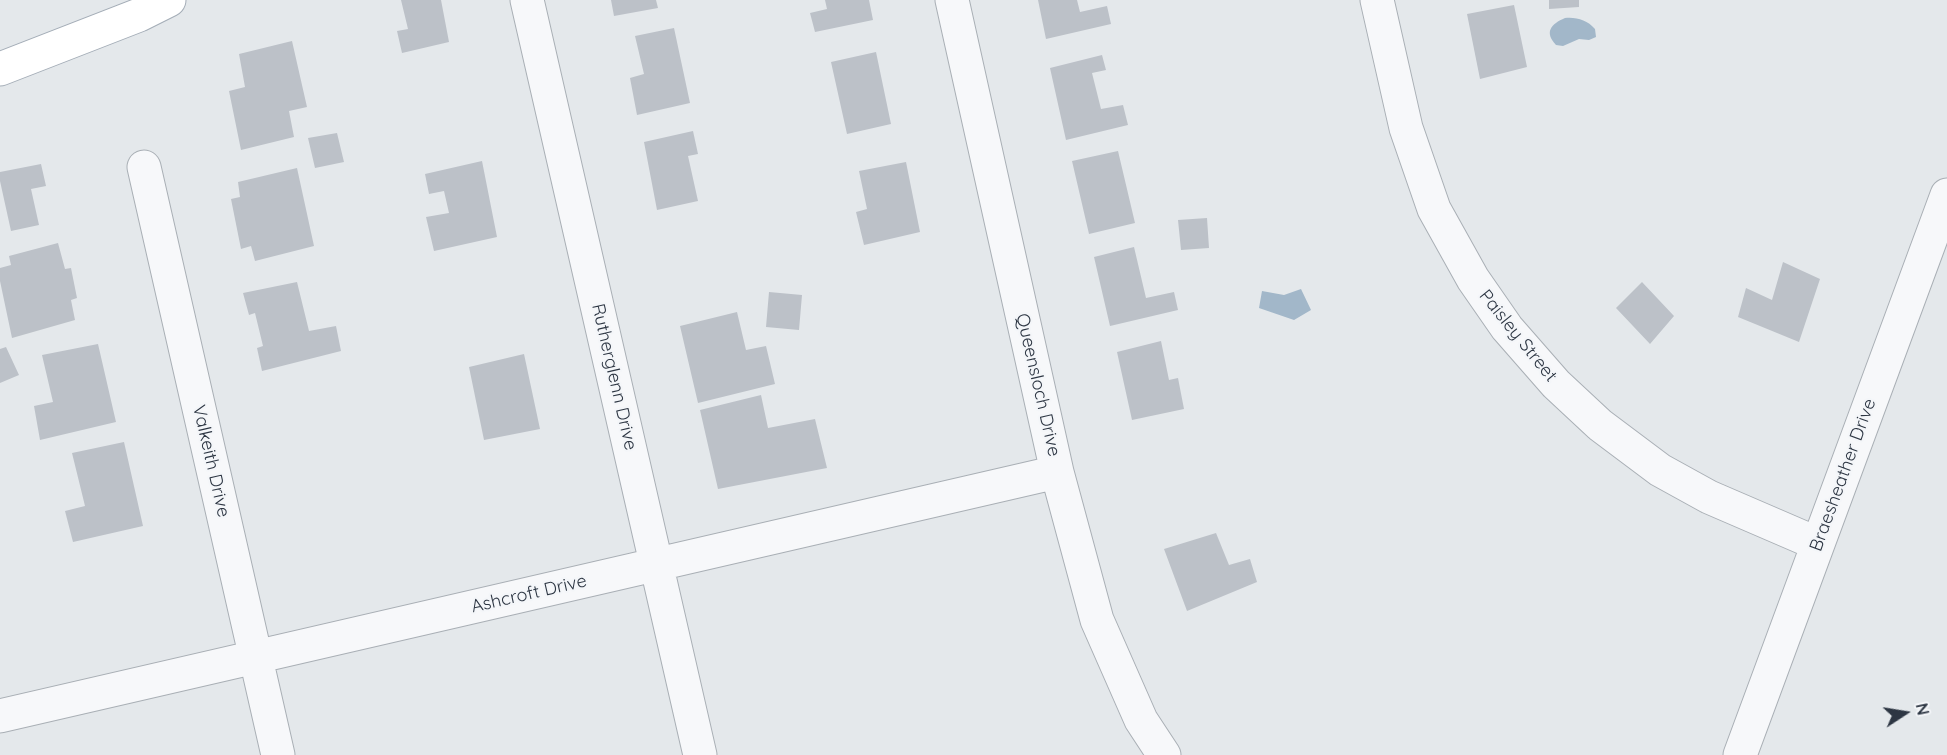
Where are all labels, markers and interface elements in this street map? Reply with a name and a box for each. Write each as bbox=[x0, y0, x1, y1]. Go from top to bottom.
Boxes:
street label: Paisley Street bbox=[1474, 286, 1562, 386]
street label: Rutherglenn Drive bbox=[587, 302, 641, 452]
street label: Queensloch Drive bbox=[1011, 311, 1065, 459]
street label: Braesheather Drive bbox=[1805, 396, 1881, 554]
street label: Valkeith Drive bbox=[188, 403, 234, 519]
street label: Ashcroft Drive bbox=[469, 570, 589, 618]
north arrow bbox=[1875, 683, 1935, 743]
text: N bbox=[1912, 701, 1934, 717]

